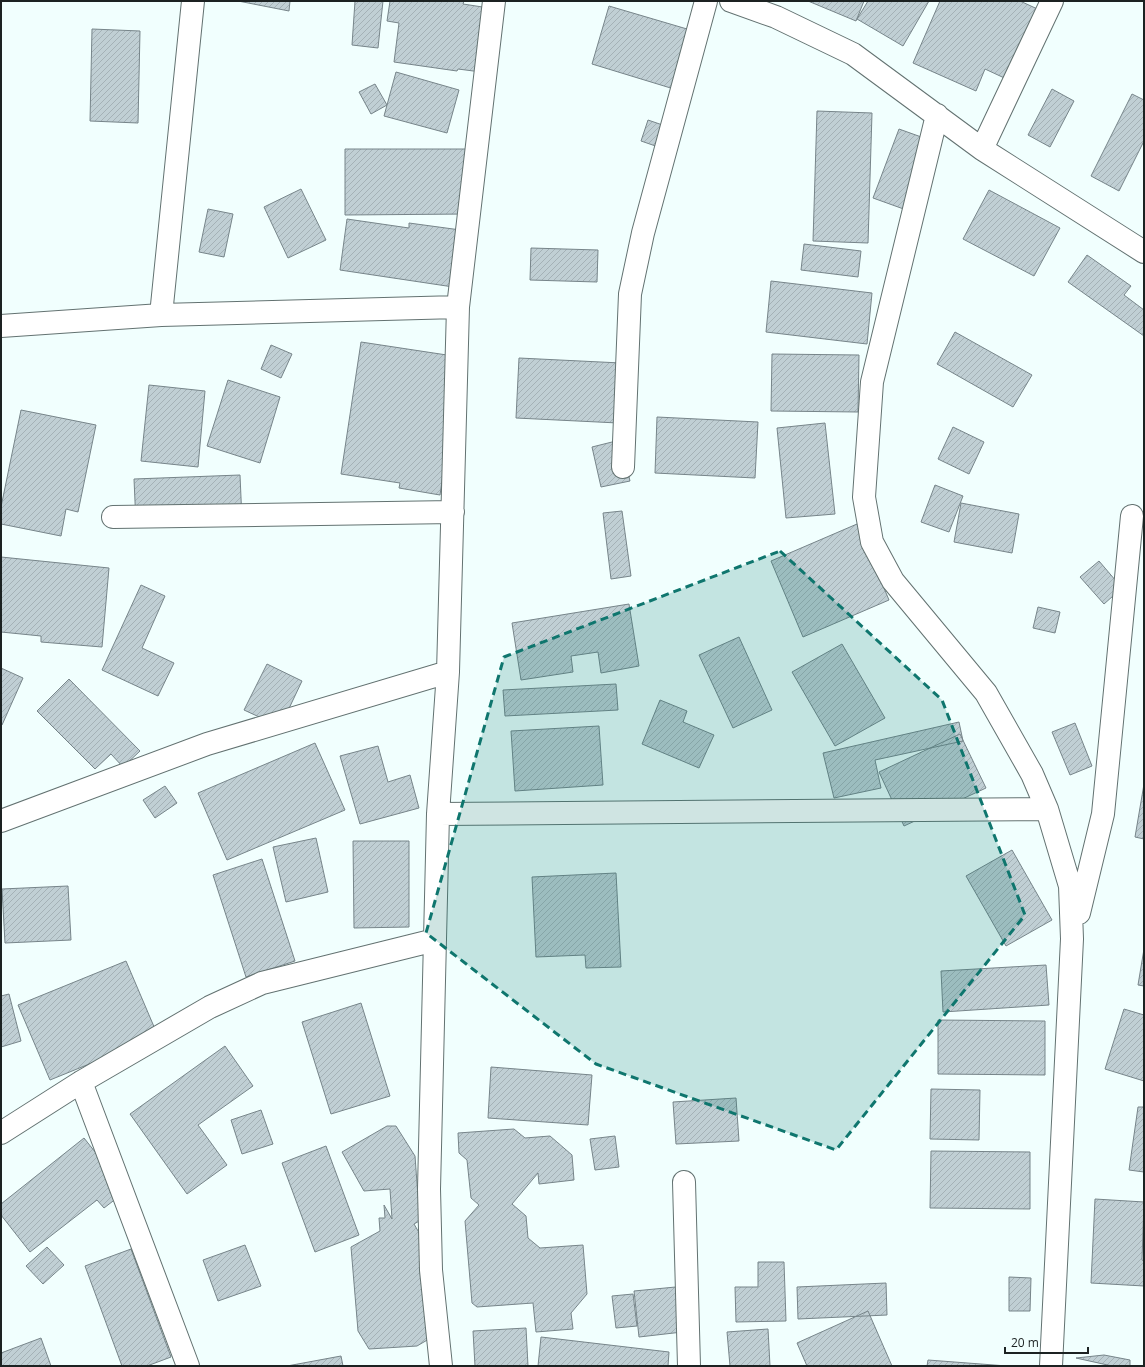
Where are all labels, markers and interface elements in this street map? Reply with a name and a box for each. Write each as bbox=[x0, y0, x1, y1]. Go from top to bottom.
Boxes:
scale bar bbox=[1005, 1329, 1088, 1355]
text: 20 m bbox=[1011, 1334, 1039, 1351]

